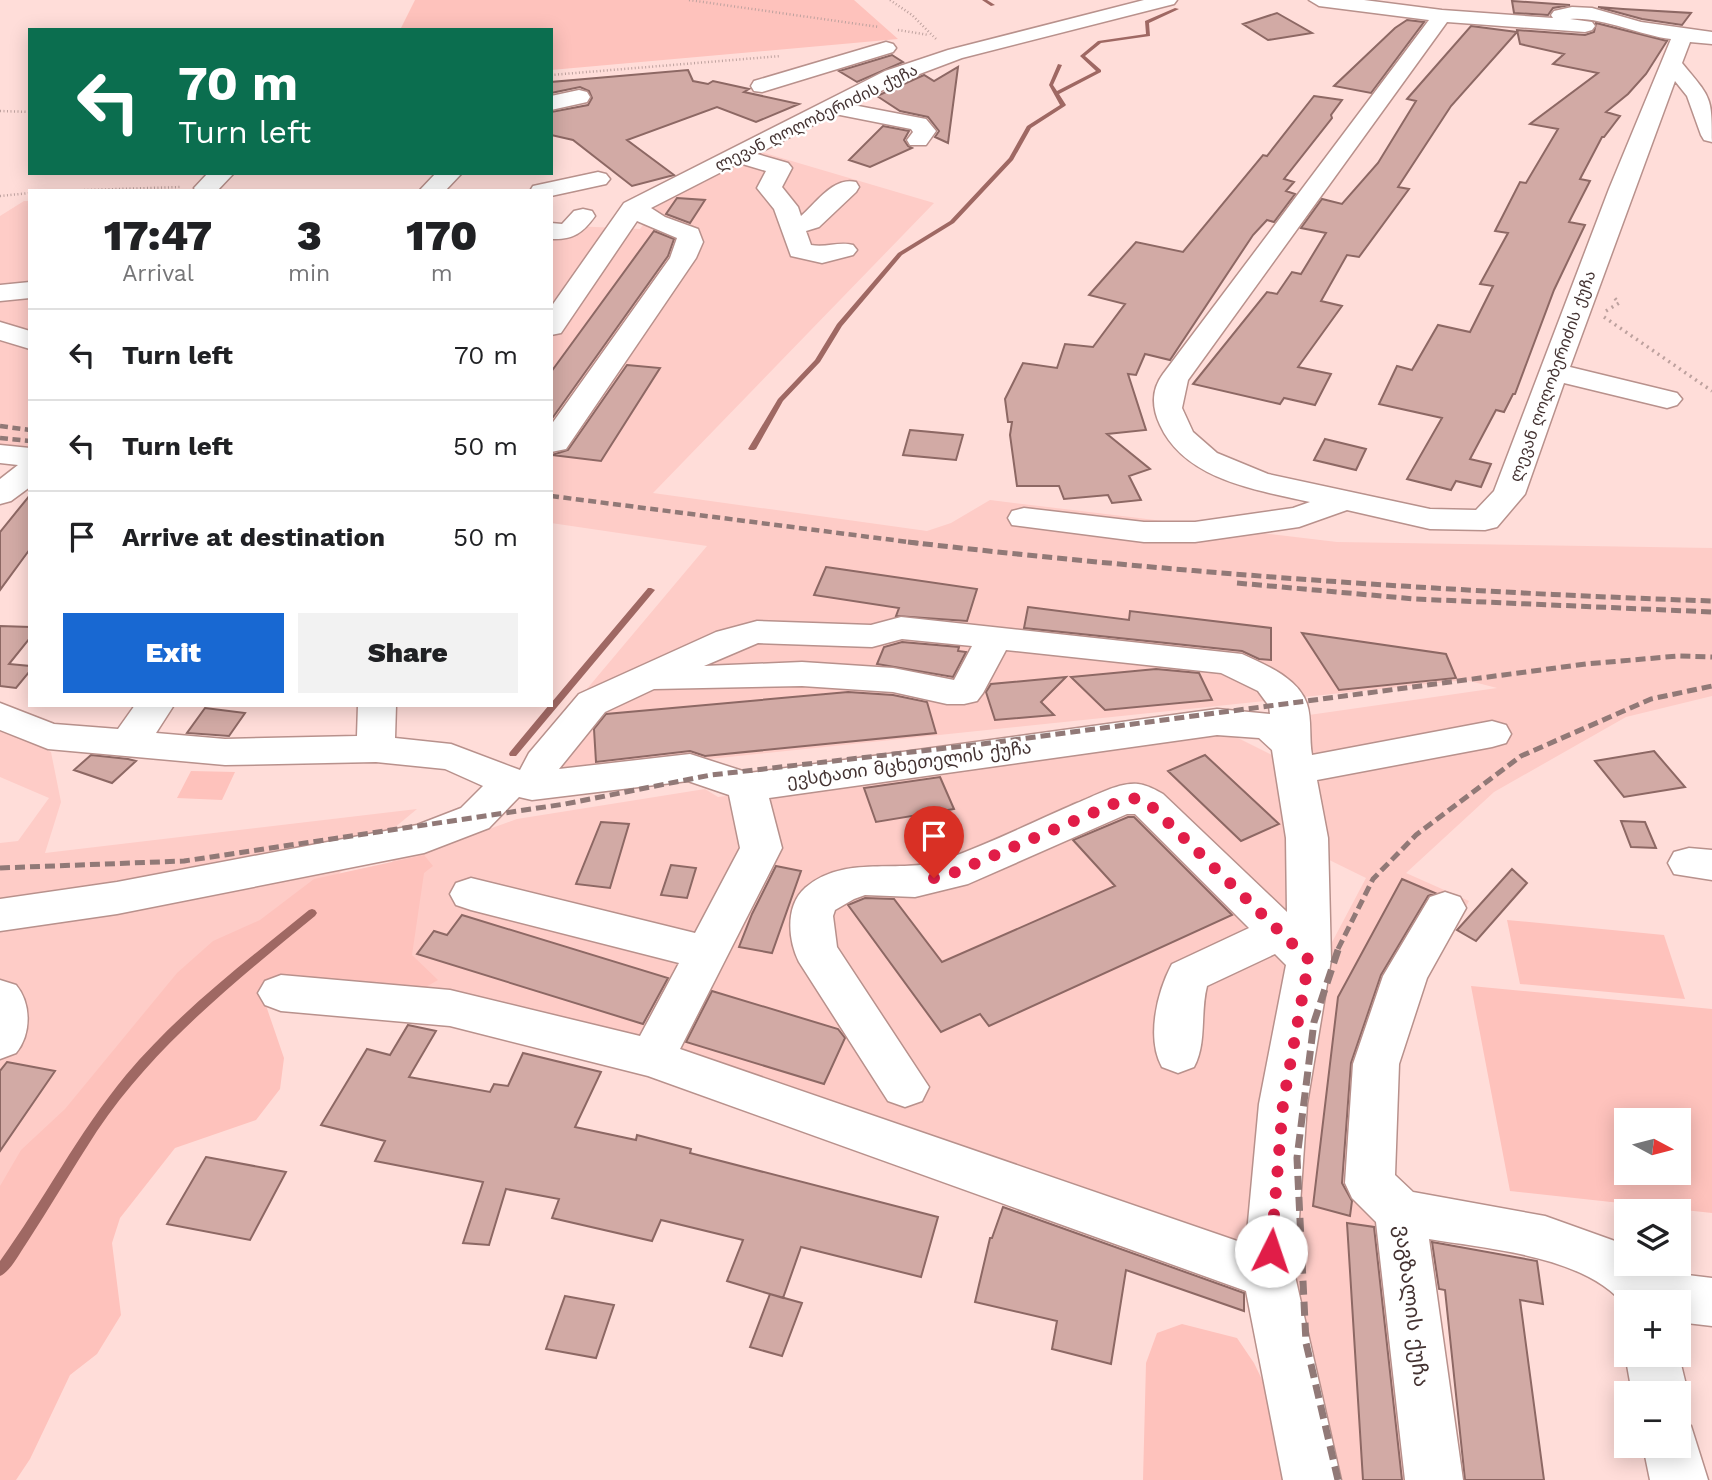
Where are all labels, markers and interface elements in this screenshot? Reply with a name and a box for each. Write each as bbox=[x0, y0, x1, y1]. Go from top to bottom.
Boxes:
text: 70 m bbox=[178, 54, 298, 112]
icon: left bbox=[63, 56, 154, 147]
street label: ლევან ღოღობერიძის ქუჩა bbox=[712, 60, 921, 176]
text: Turn left bbox=[178, 113, 311, 151]
text: 17:47 bbox=[104, 211, 212, 260]
text: 3 bbox=[297, 211, 322, 260]
text: 170 bbox=[406, 211, 477, 260]
text: Arrival bbox=[122, 260, 194, 287]
text: min bbox=[288, 260, 330, 287]
text: m bbox=[431, 260, 453, 287]
street label: ლევან ღოღობერიძის ქუჩა bbox=[1505, 268, 1601, 485]
icon: left bbox=[63, 336, 101, 374]
text: Turn left bbox=[122, 340, 233, 370]
text: 70 m bbox=[454, 340, 518, 370]
icon: left bbox=[63, 427, 101, 465]
text: Turn left bbox=[122, 431, 233, 461]
text: 50 m bbox=[453, 431, 518, 461]
icon: arrive bbox=[63, 518, 101, 556]
text: Arrive at destination bbox=[122, 522, 385, 552]
text: 50 m bbox=[453, 522, 518, 552]
button: Exit bbox=[63, 613, 284, 693]
button: Share bbox=[298, 613, 518, 693]
street label: ევსტათი მცხეთელის ქუჩა bbox=[785, 736, 1033, 792]
pin bbox=[904, 806, 964, 878]
icon: arrive bbox=[915, 817, 953, 855]
north arrow bbox=[1614, 1108, 1690, 1185]
map controls bbox=[1614, 1108, 1691, 1458]
button: layers bbox=[1614, 1199, 1691, 1276]
position arrow bbox=[1234, 1214, 1308, 1288]
street label: ვაგზალის ქუჩა bbox=[1389, 1224, 1435, 1388]
button: + bbox=[1614, 1290, 1691, 1367]
button: − bbox=[1614, 1381, 1691, 1458]

